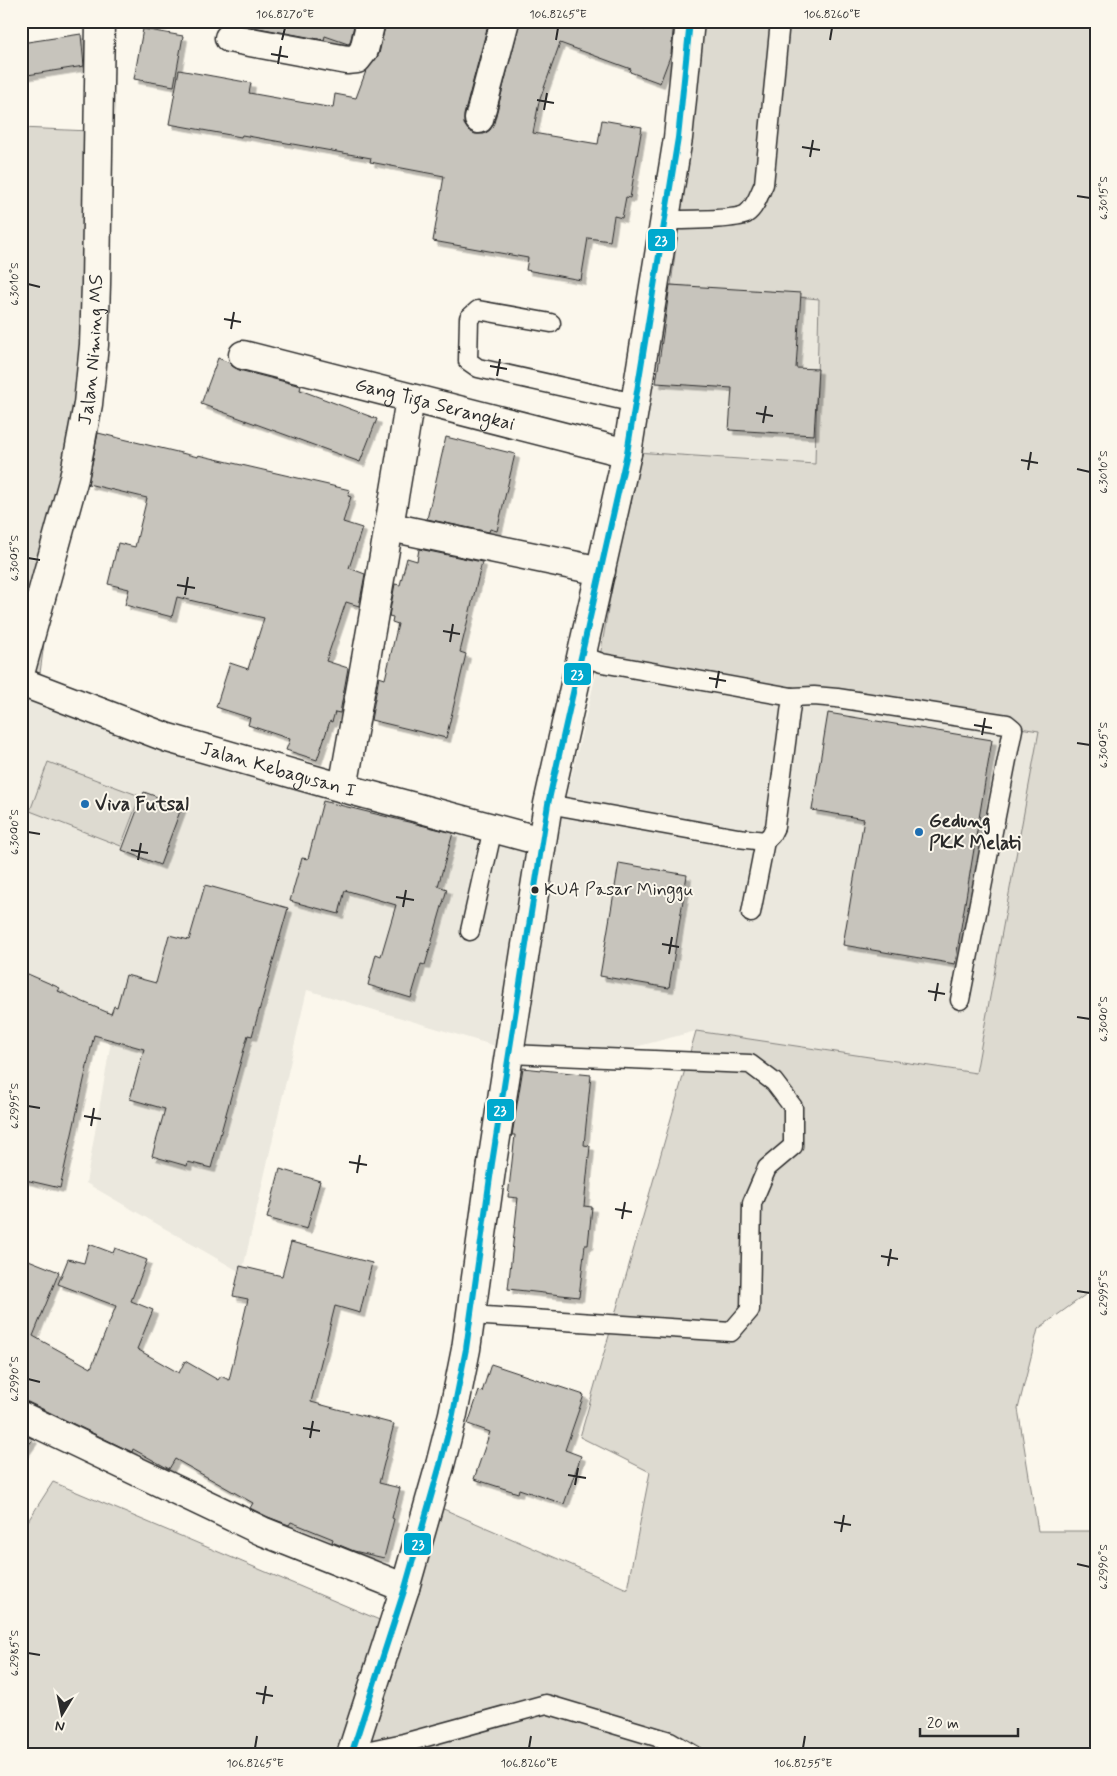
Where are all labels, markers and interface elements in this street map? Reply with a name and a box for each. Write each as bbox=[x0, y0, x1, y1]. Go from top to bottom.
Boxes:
text: 106.8270°E bbox=[256, 7, 314, 23]
text: 106.8265°E bbox=[529, 7, 587, 23]
text: 106.8260°E bbox=[803, 7, 861, 23]
text: 6.3015°S bbox=[1096, 176, 1112, 220]
line badge: 23 bbox=[647, 228, 676, 252]
text: 23 bbox=[655, 232, 667, 250]
text: 6.3010°S bbox=[7, 262, 23, 306]
street label: Jalan Niming MS bbox=[72, 274, 109, 427]
street label: Gang Tiga Serangkai bbox=[352, 372, 517, 436]
text: 6.3010°S bbox=[1096, 450, 1112, 494]
text: 6.3005°S bbox=[7, 534, 23, 581]
line badge: 23 bbox=[563, 662, 592, 686]
text: 23 bbox=[571, 666, 583, 684]
text: 6.3005°S bbox=[1096, 721, 1112, 768]
street label: Jalan Kebagusan I bbox=[198, 735, 359, 803]
place label: Viva Futsal bbox=[95, 792, 189, 817]
marker: Viva Futsal bbox=[79, 798, 91, 810]
text: 6.3000°S bbox=[7, 809, 23, 855]
place label: Gedung PKK Melati bbox=[929, 809, 1021, 856]
marker: Gedung PKK Melati bbox=[913, 826, 925, 838]
place label: KUA Pasar Minggu bbox=[544, 878, 693, 903]
marker: KUA Pasar Minggu bbox=[530, 885, 540, 895]
text: 6.3000°S bbox=[1096, 996, 1112, 1042]
text: 6.2995°S bbox=[7, 1083, 23, 1129]
line badge: 23 bbox=[486, 1098, 515, 1122]
text: 23 bbox=[494, 1102, 506, 1120]
text: 6.2995°S bbox=[1096, 1270, 1112, 1316]
text: 6.2990°S bbox=[7, 1356, 23, 1402]
line badge: 23 bbox=[403, 1532, 432, 1556]
text: 23 bbox=[412, 1536, 424, 1554]
text: 6.2990°S bbox=[1096, 1544, 1112, 1590]
text: 6.2985°S bbox=[7, 1629, 23, 1676]
north arrow bbox=[38, 1688, 88, 1738]
scale bar bbox=[920, 1706, 1017, 1738]
text: 20 m bbox=[927, 1714, 959, 1734]
text: N bbox=[54, 1716, 66, 1735]
text: 106.8265°E bbox=[226, 1756, 284, 1772]
text: 106.8260°E bbox=[500, 1756, 558, 1772]
text: 106.8255°E bbox=[774, 1756, 832, 1772]

